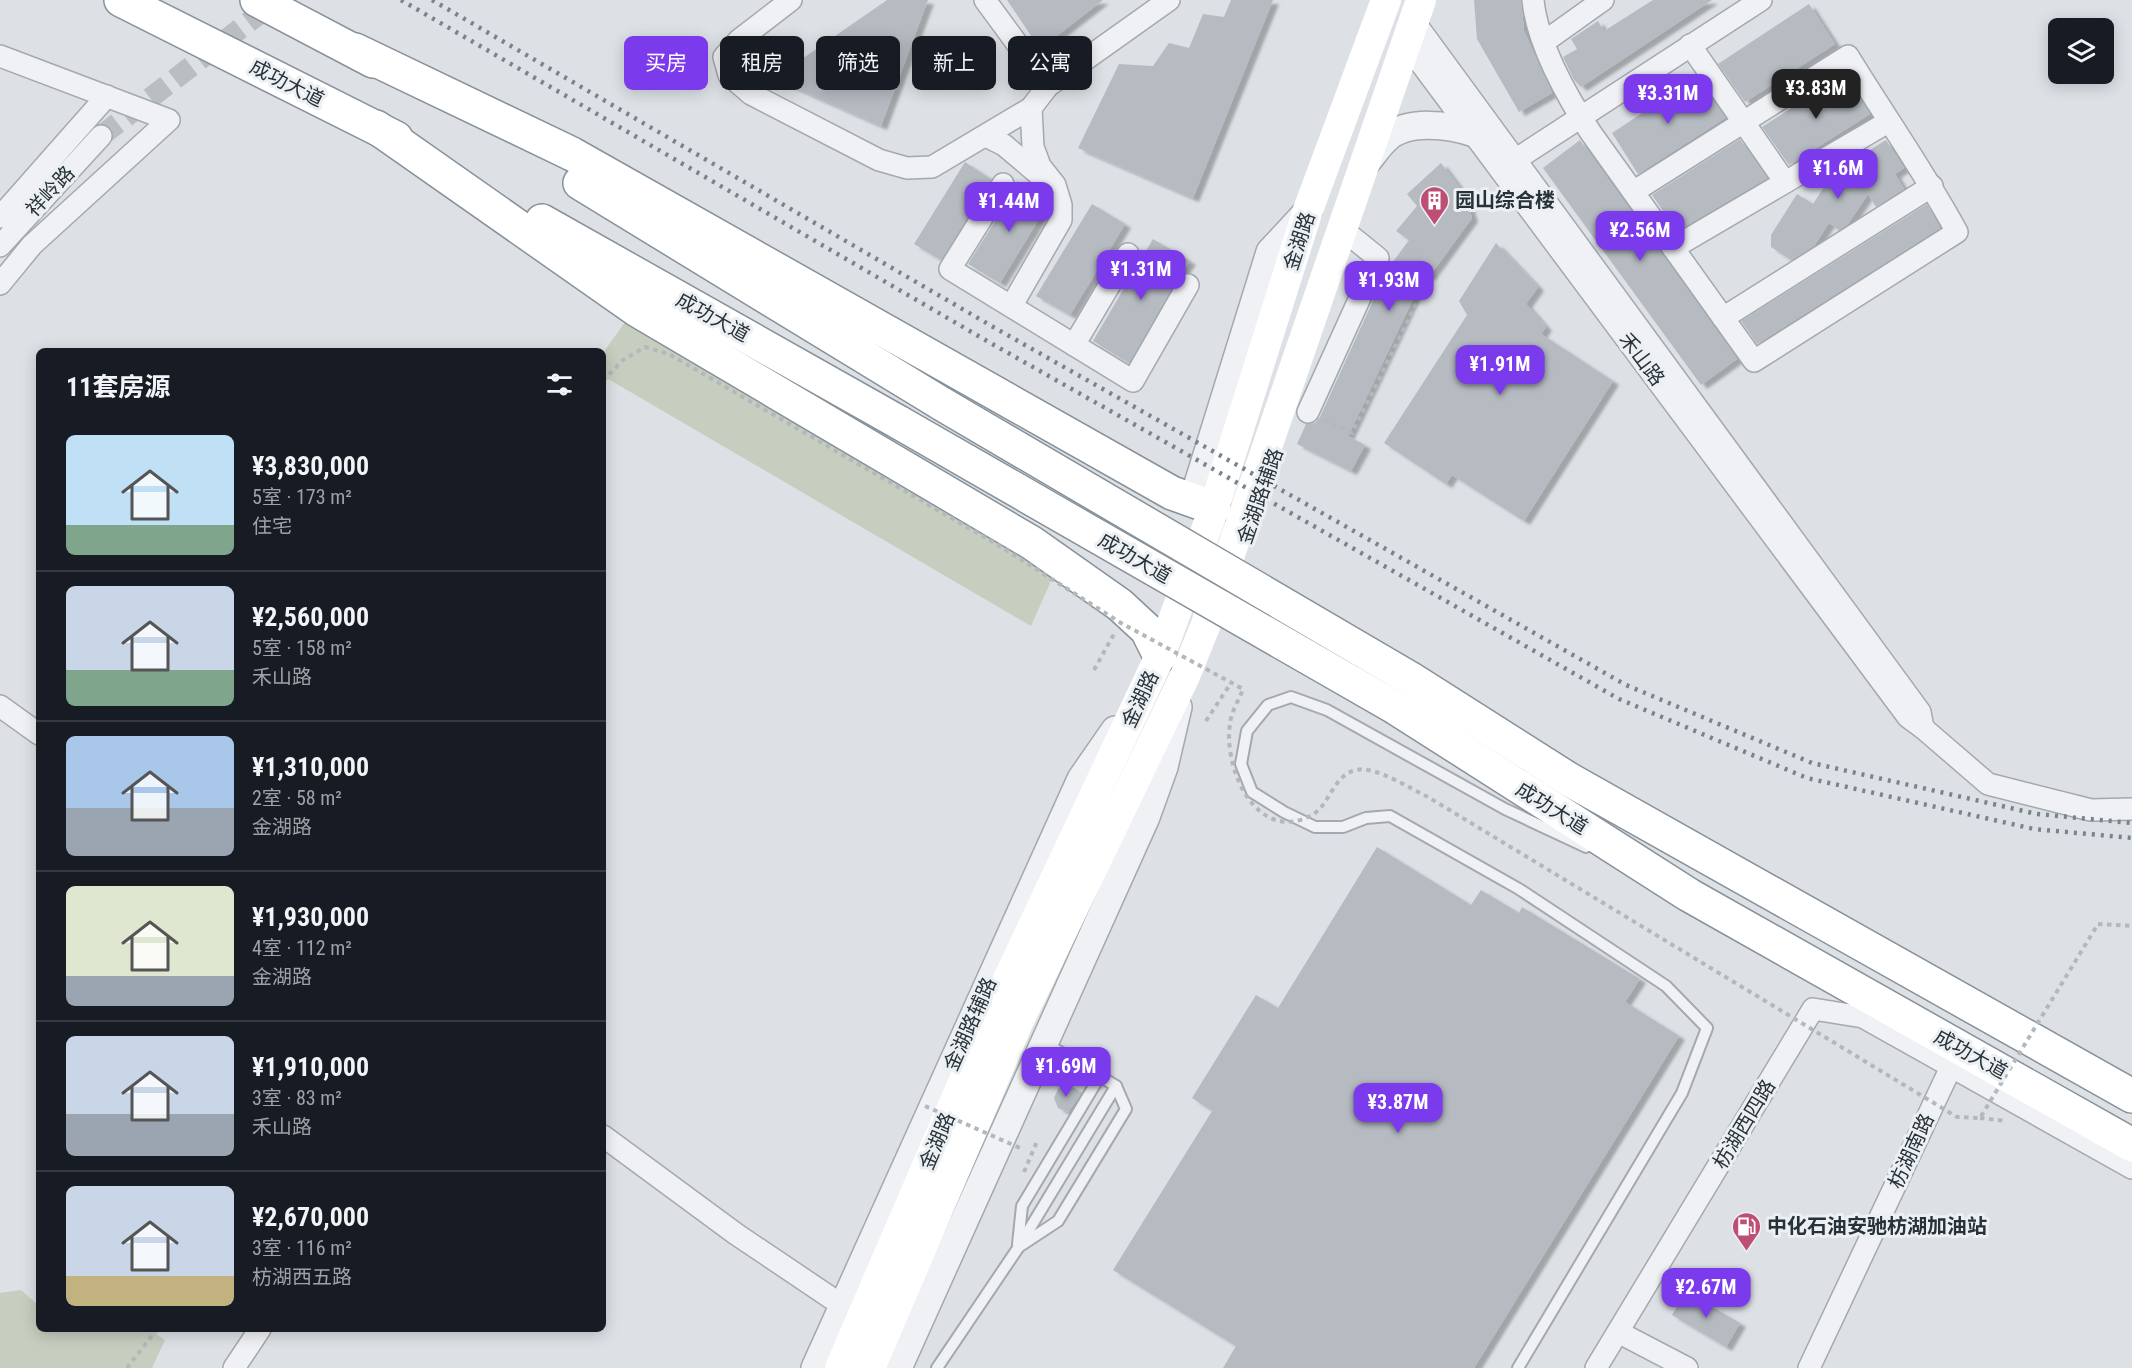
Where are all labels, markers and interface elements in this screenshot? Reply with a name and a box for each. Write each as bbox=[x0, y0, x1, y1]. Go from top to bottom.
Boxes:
map controls bbox=[2048, 18, 2114, 84]
button: layers bbox=[2048, 18, 2114, 84]
chip: 买房 bbox=[624, 36, 708, 90]
chip: 租房 bbox=[720, 36, 804, 90]
chip: 筛选 bbox=[816, 36, 900, 90]
chip: 新上 bbox=[912, 36, 996, 90]
chip: 公寓 bbox=[1008, 36, 1092, 90]
street label: 成功大道 bbox=[246, 54, 328, 112]
pin: ¥3.83M bbox=[1767, 69, 1865, 120]
pin: ¥3.31M bbox=[1619, 74, 1717, 125]
text: ¥3.83M bbox=[1786, 76, 1846, 100]
text: ¥3.31M bbox=[1638, 81, 1698, 105]
pin: ¥1.6M bbox=[1796, 149, 1880, 200]
text: ¥1.6M bbox=[1813, 156, 1863, 180]
street label: 祥岭路 bbox=[21, 161, 79, 221]
pin: ¥1.44M bbox=[960, 182, 1058, 233]
building icon: 园山综合楼 bbox=[1418, 184, 1450, 226]
place label: 园山综合楼 bbox=[1455, 188, 1555, 212]
text: ¥1.44M bbox=[979, 189, 1039, 213]
street label: 金湖路 bbox=[1278, 209, 1320, 273]
pin: ¥2.56M bbox=[1591, 211, 1689, 262]
text: ¥2.56M bbox=[1610, 218, 1670, 242]
pin: ¥1.31M bbox=[1092, 250, 1190, 301]
text: ¥1.31M bbox=[1111, 257, 1171, 281]
pin: ¥1.93M bbox=[1340, 261, 1438, 312]
text: ¥1.93M bbox=[1359, 268, 1419, 292]
street label: 成功大道 bbox=[672, 287, 754, 347]
street label: 禾山路 bbox=[1614, 328, 1670, 390]
pin: ¥1.91M bbox=[1451, 345, 1549, 396]
text: ¥1.91M bbox=[1470, 352, 1530, 376]
icon: filters bbox=[543, 368, 576, 401]
text: 11套房源 bbox=[66, 372, 170, 402]
street label: 金湖路辅路 bbox=[1232, 445, 1288, 547]
text: ¥3,830,000 bbox=[252, 451, 369, 481]
icon: home bbox=[114, 459, 186, 531]
text: 5室 · 173 m² bbox=[252, 485, 352, 509]
text: 住宅 bbox=[252, 514, 292, 538]
street label: 成功大道 bbox=[1094, 528, 1176, 588]
text: ¥2,560,000 bbox=[252, 602, 369, 632]
icon: home bbox=[114, 610, 186, 682]
text: 5室 · 158 m² bbox=[252, 636, 352, 660]
text: 禾山路 bbox=[252, 665, 312, 689]
street label: 金湖路 bbox=[1116, 667, 1164, 731]
text: ¥1,310,000 bbox=[252, 752, 369, 782]
icon: home bbox=[114, 760, 186, 832]
street label: 成功大道 bbox=[1512, 777, 1592, 839]
text: 2室 · 58 m² bbox=[252, 786, 342, 810]
text: 金湖路 bbox=[252, 815, 312, 839]
text: ¥1,930,000 bbox=[252, 902, 369, 932]
icon: home bbox=[114, 910, 186, 982]
text: 4室 · 112 m² bbox=[252, 936, 352, 960]
text: 金湖路 bbox=[252, 965, 312, 989]
street label: 金湖路辅路 bbox=[939, 973, 1001, 1075]
street label: 成功大道 bbox=[1930, 1024, 2012, 1084]
pin: ¥1.69M bbox=[1017, 1047, 1115, 1098]
text: ¥1,910,000 bbox=[252, 1052, 369, 1082]
text: ¥1.69M bbox=[1036, 1054, 1096, 1078]
icon: home bbox=[114, 1060, 186, 1132]
street label: 枋湖西四路 bbox=[1708, 1075, 1780, 1173]
pin: ¥3.87M bbox=[1349, 1083, 1447, 1134]
text: 3室 · 83 m² bbox=[252, 1086, 342, 1110]
text: ¥3.87M bbox=[1368, 1090, 1428, 1114]
street label: 金湖路 bbox=[914, 1109, 960, 1173]
street label: 枋湖南路 bbox=[1883, 1110, 1939, 1192]
text: 禾山路 bbox=[252, 1115, 312, 1139]
text: ¥2,670,000 bbox=[252, 1202, 369, 1232]
icon: home bbox=[114, 1210, 186, 1282]
fuel station icon: 中化石油安驰枋湖加油站 bbox=[1730, 1210, 1762, 1252]
place label: 中化石油安驰枋湖加油站 bbox=[1767, 1214, 1987, 1238]
text: 3室 · 116 m² bbox=[252, 1236, 352, 1260]
text: 枋湖西五路 bbox=[252, 1265, 352, 1289]
pin: ¥2.67M bbox=[1657, 1268, 1755, 1319]
text: ¥2.67M bbox=[1676, 1275, 1736, 1299]

